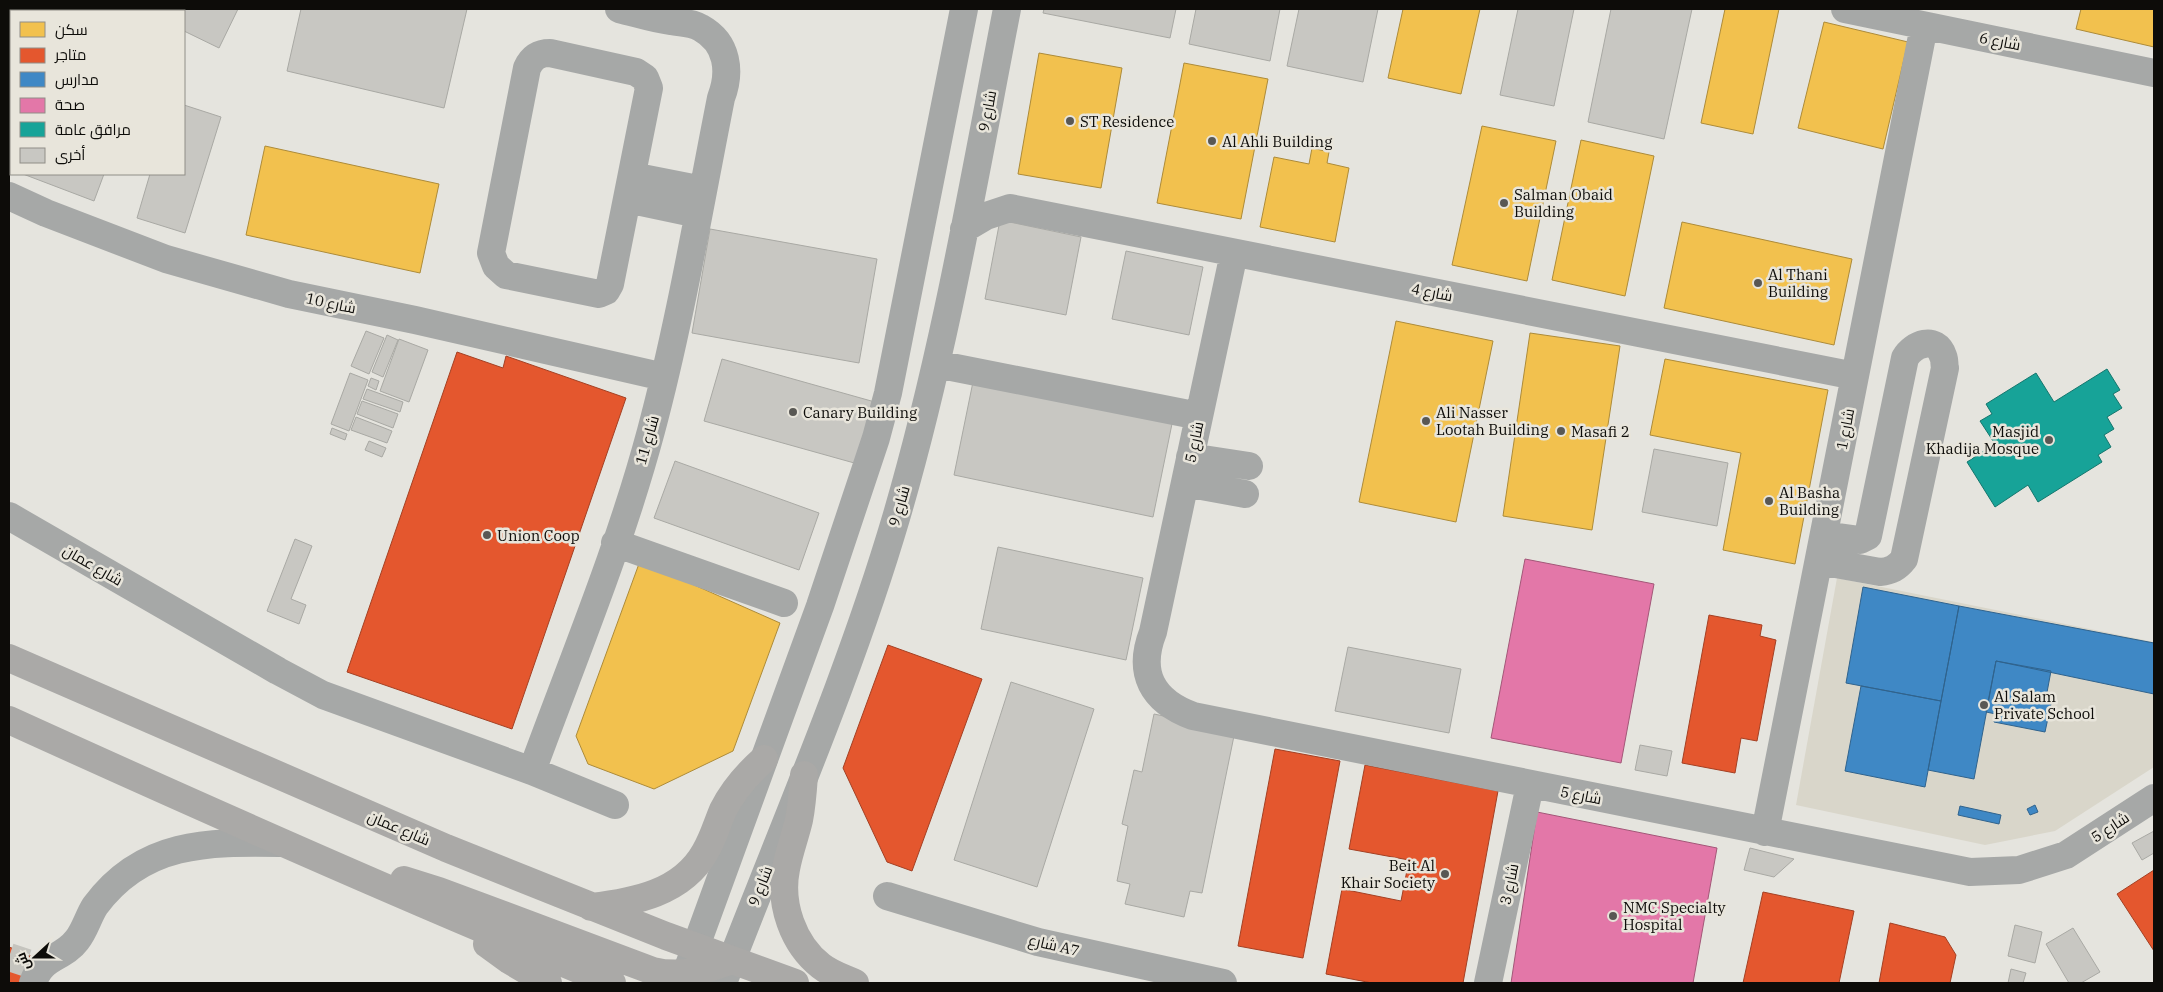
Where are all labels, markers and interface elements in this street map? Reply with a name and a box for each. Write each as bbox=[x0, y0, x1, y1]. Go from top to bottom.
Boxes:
legend bbox=[10, 10, 185, 175]
text: سكن bbox=[55, 20, 88, 40]
street label: شارع 6 bbox=[1977, 28, 2022, 56]
text: متاجر bbox=[54, 45, 86, 64]
text: مدارس bbox=[55, 70, 99, 90]
street label: شارع 9 bbox=[974, 89, 1002, 134]
text: صحة bbox=[55, 95, 85, 114]
place label: ST Residence bbox=[1080, 112, 1174, 131]
marker: ST Residence bbox=[1064, 115, 1076, 127]
text: مرافق عامة bbox=[55, 120, 131, 140]
place label: Al Ahli Building bbox=[1222, 132, 1332, 151]
marker: Al Ahli Building bbox=[1206, 135, 1218, 147]
text: أخرى bbox=[55, 145, 85, 165]
place label: Salman Obaid Building bbox=[1514, 185, 1613, 221]
marker: Salman Obaid Building bbox=[1498, 197, 1510, 209]
place label: Al Thani Building bbox=[1768, 265, 1828, 301]
marker: Al Thani Building bbox=[1752, 277, 1764, 289]
street label: شارع 4 bbox=[1409, 279, 1454, 307]
street label: شارع 10 bbox=[304, 288, 358, 320]
place label: Canary Building bbox=[803, 403, 917, 422]
place label: Ali Nasser Lootah Building bbox=[1436, 403, 1548, 439]
marker: Canary Building bbox=[787, 406, 799, 418]
street label: شارع 1 bbox=[1832, 407, 1860, 452]
street label: شارع 11 bbox=[631, 413, 665, 467]
marker: Ali Nasser Lootah Building bbox=[1420, 415, 1432, 427]
street label: شارع 5 bbox=[1180, 420, 1210, 465]
place label: Masafi 2 bbox=[1571, 422, 1630, 441]
place label: Masjid Khadija Mosque bbox=[1926, 422, 2039, 458]
marker: Masafi 2 bbox=[1555, 425, 1567, 437]
marker: Masjid Khadija Mosque bbox=[2043, 434, 2055, 446]
street label: شارع 9 bbox=[884, 483, 916, 529]
place label: Al Basha Building bbox=[1779, 483, 1840, 519]
marker: Al Basha Building bbox=[1763, 495, 1775, 507]
place label: Union Coop bbox=[497, 526, 580, 545]
marker: Union Coop bbox=[481, 529, 493, 541]
street label: شارع عمان bbox=[59, 540, 126, 591]
place label: Al Salam Private School bbox=[1994, 687, 2095, 723]
marker: Al Salam Private School bbox=[1978, 699, 1990, 711]
street label: شارع 5 bbox=[1558, 782, 1603, 810]
street label: شارع عمان bbox=[364, 806, 433, 851]
street label: شارع 5 bbox=[2087, 808, 2134, 848]
place label: Beit Al Khair Society bbox=[1341, 856, 1435, 892]
street label: شارع 3 bbox=[1495, 862, 1525, 907]
street label: شارع 9 bbox=[744, 863, 778, 910]
marker: Beit Al Khair Society bbox=[1439, 868, 1451, 880]
place label: NMC Specialty Hospital bbox=[1623, 898, 1726, 934]
marker: NMC Specialty Hospital bbox=[1607, 910, 1619, 922]
street label: شارع A7 bbox=[1026, 930, 1081, 962]
north arrow bbox=[10, 932, 60, 982]
text: ش bbox=[11, 950, 34, 973]

